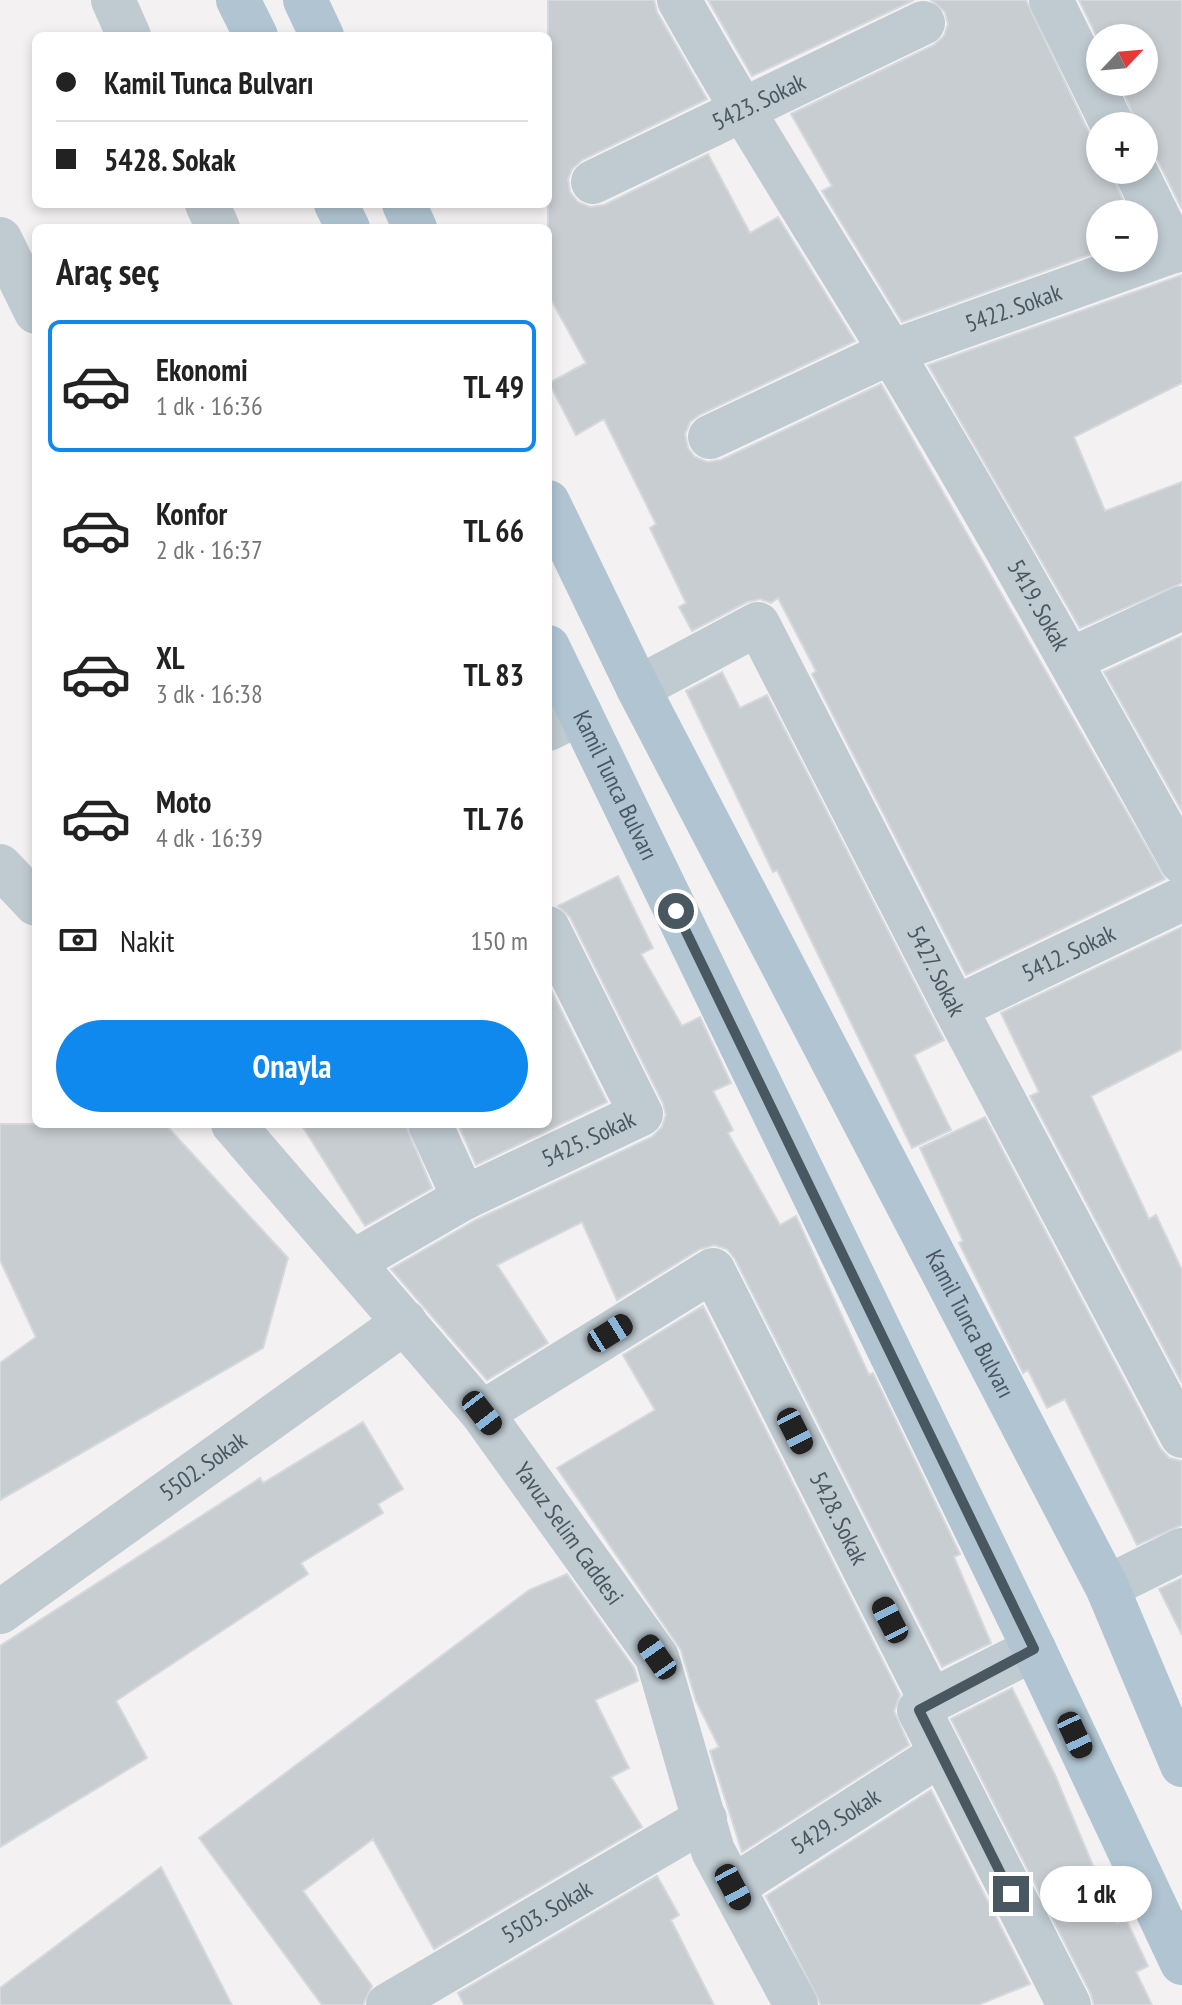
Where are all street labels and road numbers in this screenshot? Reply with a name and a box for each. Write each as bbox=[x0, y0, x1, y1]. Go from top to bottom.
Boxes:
street label: 5423. Sokak bbox=[707, 66, 811, 137]
street label: 5422. Sokak bbox=[961, 276, 1066, 339]
street label: 5419. Sokak bbox=[1001, 554, 1077, 657]
street label: Kamil Tunca Bulvarı bbox=[566, 705, 665, 865]
street label: 5412. Sokak bbox=[1017, 917, 1121, 989]
street label: 5427. Sokak bbox=[900, 920, 973, 1022]
street label: 5425. Sokak bbox=[537, 1103, 641, 1174]
street label: Kamil Tunca Bulvarı bbox=[919, 1244, 1022, 1403]
street label: 5502. Sokak bbox=[153, 1424, 253, 1508]
street label: Yavuz Selim Caddesi bbox=[507, 1456, 631, 1611]
street label: 5428. Sokak bbox=[803, 1467, 876, 1570]
street label: 5429. Sokak bbox=[785, 1780, 886, 1861]
street label: 5503. Sokak bbox=[496, 1872, 598, 1950]

